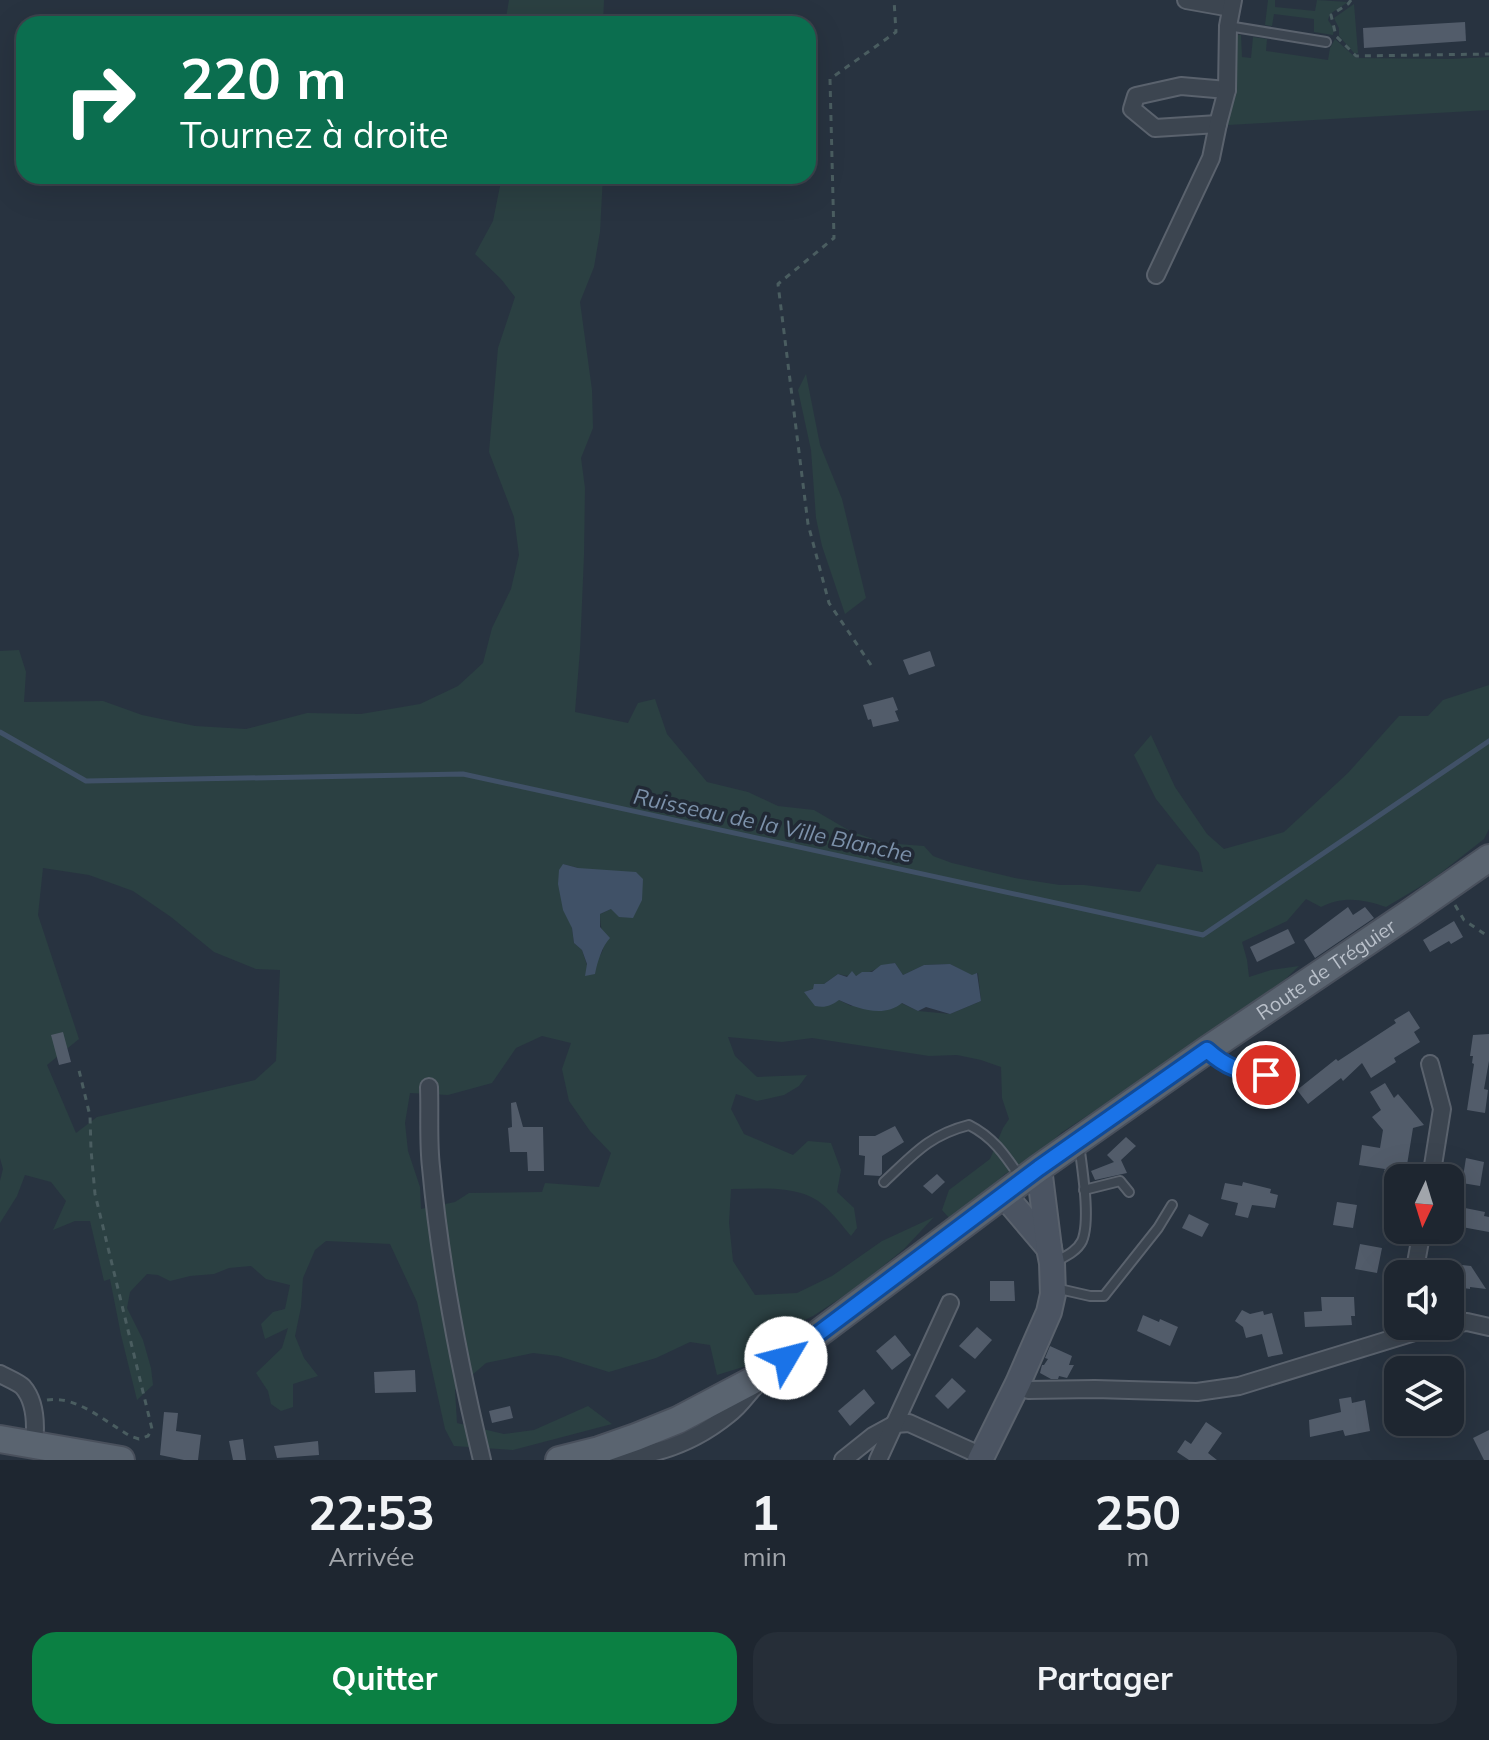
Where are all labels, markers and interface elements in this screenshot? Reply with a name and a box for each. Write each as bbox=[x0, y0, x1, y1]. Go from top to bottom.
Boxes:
text: 220 m bbox=[180, 43, 347, 113]
icon: right bbox=[48, 48, 152, 152]
text: Tournez à droite bbox=[180, 112, 449, 157]
water label: Ruisseau de la Ville Blanche bbox=[631, 782, 915, 868]
street label: Route de Tréguier bbox=[1251, 913, 1401, 1025]
pin bbox=[1232, 1041, 1300, 1109]
icon: arrive bbox=[1244, 1053, 1288, 1097]
north arrow bbox=[1384, 1164, 1464, 1244]
map controls bbox=[1384, 1164, 1464, 1436]
button: sound bbox=[1384, 1260, 1464, 1340]
position arrow bbox=[744, 1316, 828, 1400]
button: layers bbox=[1384, 1356, 1464, 1436]
text: 22:53 bbox=[308, 1482, 435, 1542]
text: 1 bbox=[750, 1482, 779, 1542]
text: 250 bbox=[1095, 1482, 1181, 1542]
text: Arrivée bbox=[328, 1540, 414, 1573]
text: min bbox=[743, 1540, 787, 1573]
text: m bbox=[1127, 1540, 1149, 1573]
button: Quitter bbox=[32, 1632, 737, 1724]
button: Partager bbox=[753, 1632, 1457, 1724]

